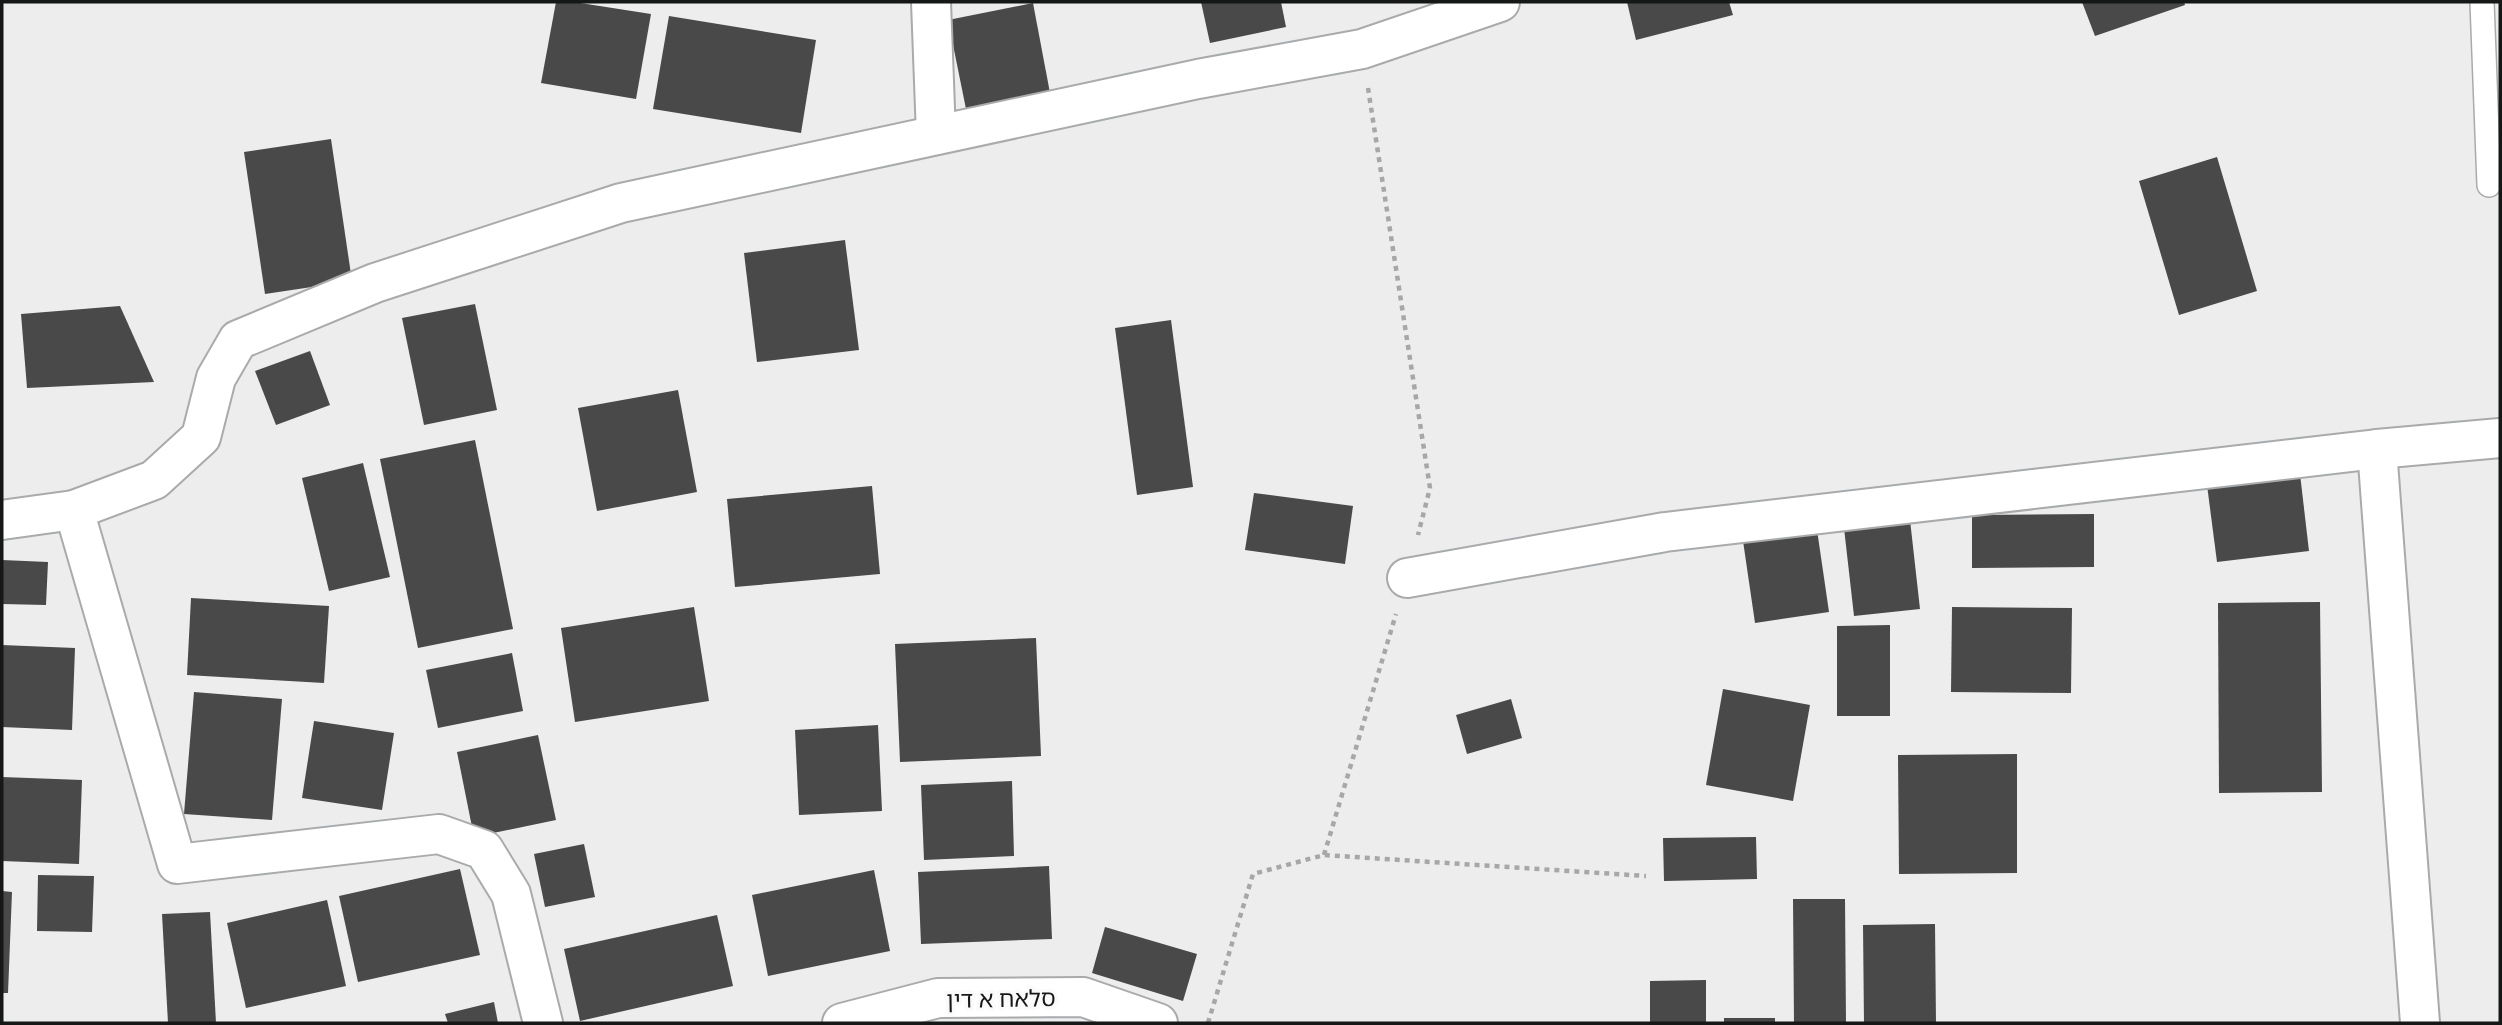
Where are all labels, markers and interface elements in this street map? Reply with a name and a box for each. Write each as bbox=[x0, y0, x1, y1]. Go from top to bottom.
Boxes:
street label: סלאח א דין bbox=[946, 983, 1056, 1013]

